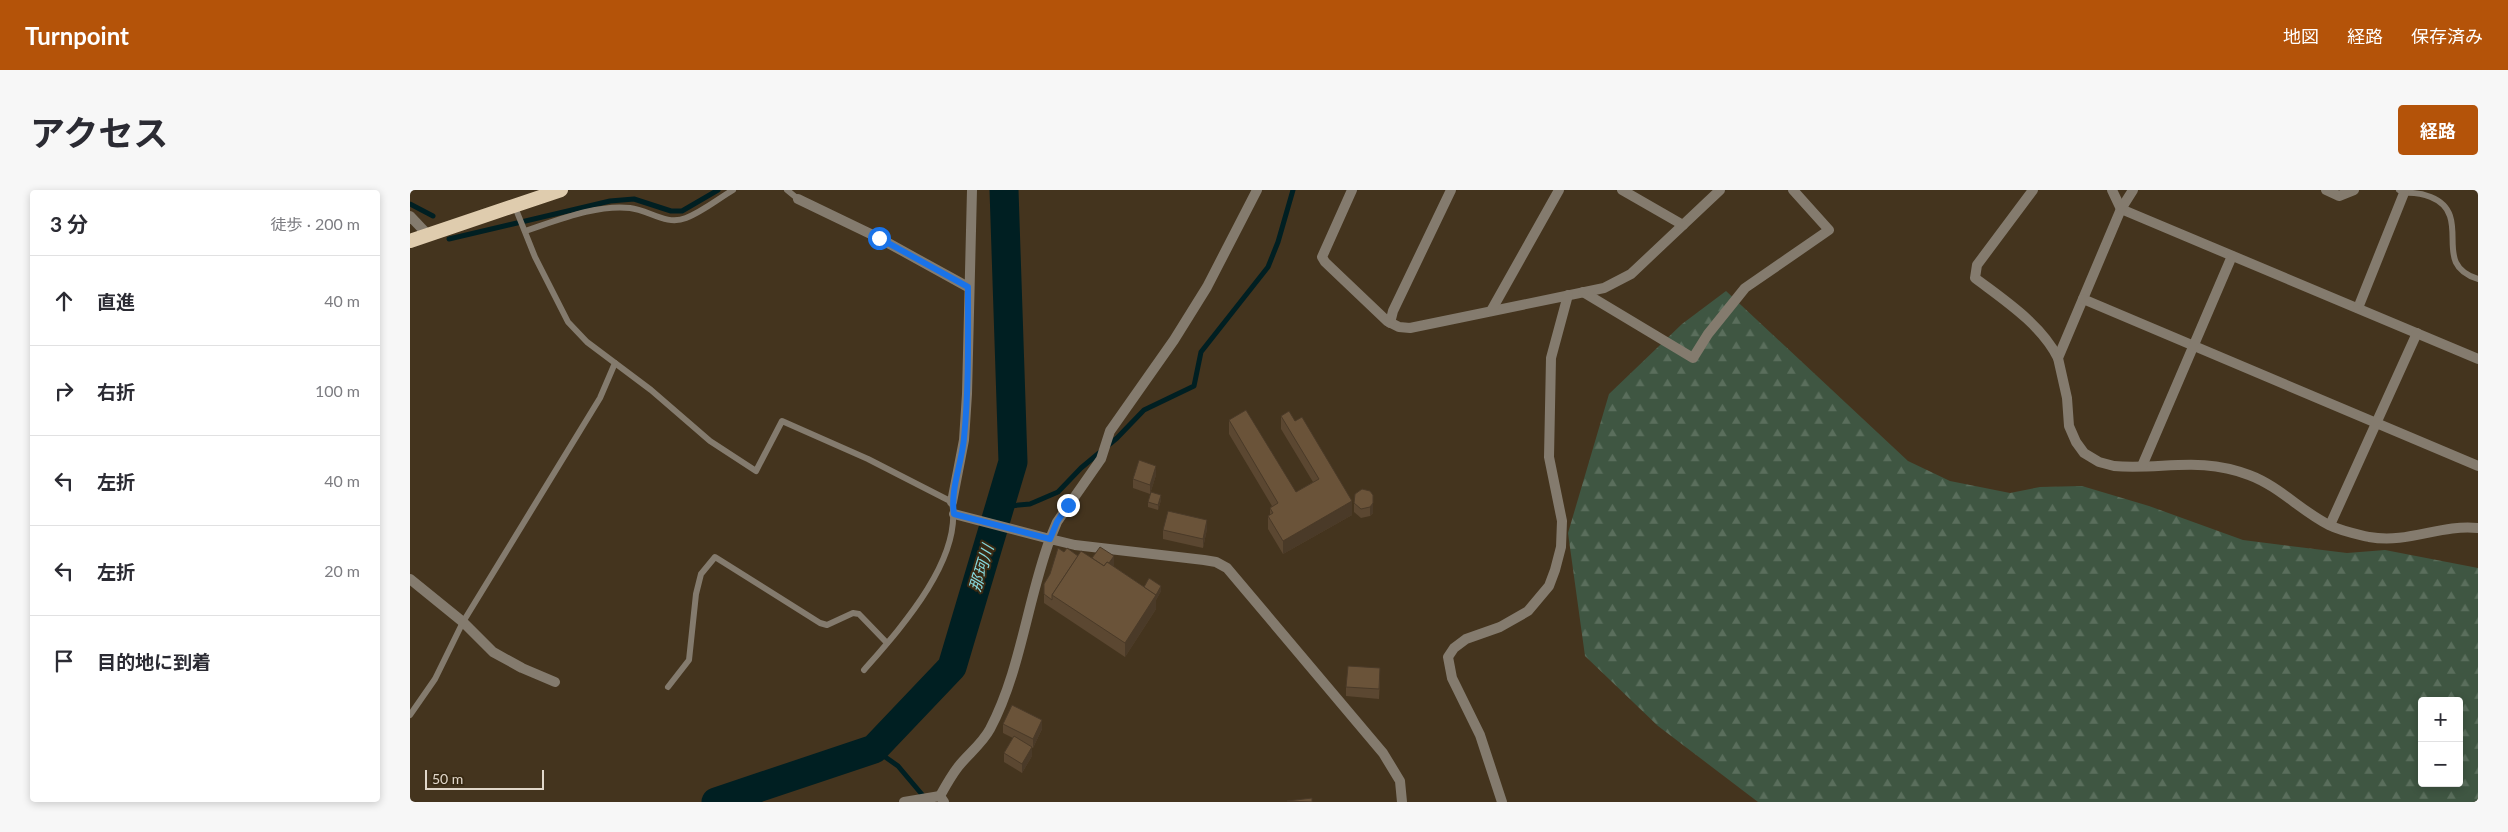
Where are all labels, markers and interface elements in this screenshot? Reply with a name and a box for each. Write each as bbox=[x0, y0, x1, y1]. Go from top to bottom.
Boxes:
text: Turnpoint bbox=[25, 21, 129, 50]
text: 地図 bbox=[2283, 25, 2319, 47]
text: 経路 bbox=[2347, 25, 2383, 47]
text: 保存済み bbox=[2411, 25, 2483, 47]
button: 経路 bbox=[2398, 105, 2478, 155]
text: アクセス bbox=[30, 111, 168, 153]
text: 3 分 bbox=[50, 211, 88, 236]
text: 徒歩 · 200 m bbox=[271, 214, 360, 233]
route start bbox=[868, 227, 891, 250]
icon: ahead bbox=[50, 287, 78, 315]
text: 直進 bbox=[97, 290, 135, 313]
text: 40 m bbox=[324, 291, 360, 310]
icon: right bbox=[50, 377, 78, 405]
text: 右折 bbox=[97, 380, 135, 403]
text: 100 m bbox=[315, 381, 360, 400]
icon: left bbox=[50, 467, 78, 495]
text: 左折 bbox=[97, 470, 135, 493]
text: 40 m bbox=[324, 471, 360, 490]
route end bbox=[1057, 494, 1080, 517]
water label: 那珂川 bbox=[964, 540, 997, 594]
icon: left bbox=[50, 557, 78, 585]
text: 左折 bbox=[97, 560, 135, 583]
text: 20 m bbox=[324, 561, 360, 580]
icon: arrive bbox=[50, 647, 78, 675]
text: 目的地に到着 bbox=[97, 650, 211, 673]
map controls bbox=[2418, 697, 2463, 787]
button: + bbox=[2418, 697, 2463, 742]
button: − bbox=[2418, 742, 2463, 787]
scale bar bbox=[425, 767, 544, 790]
text: 50 m bbox=[432, 770, 463, 787]

